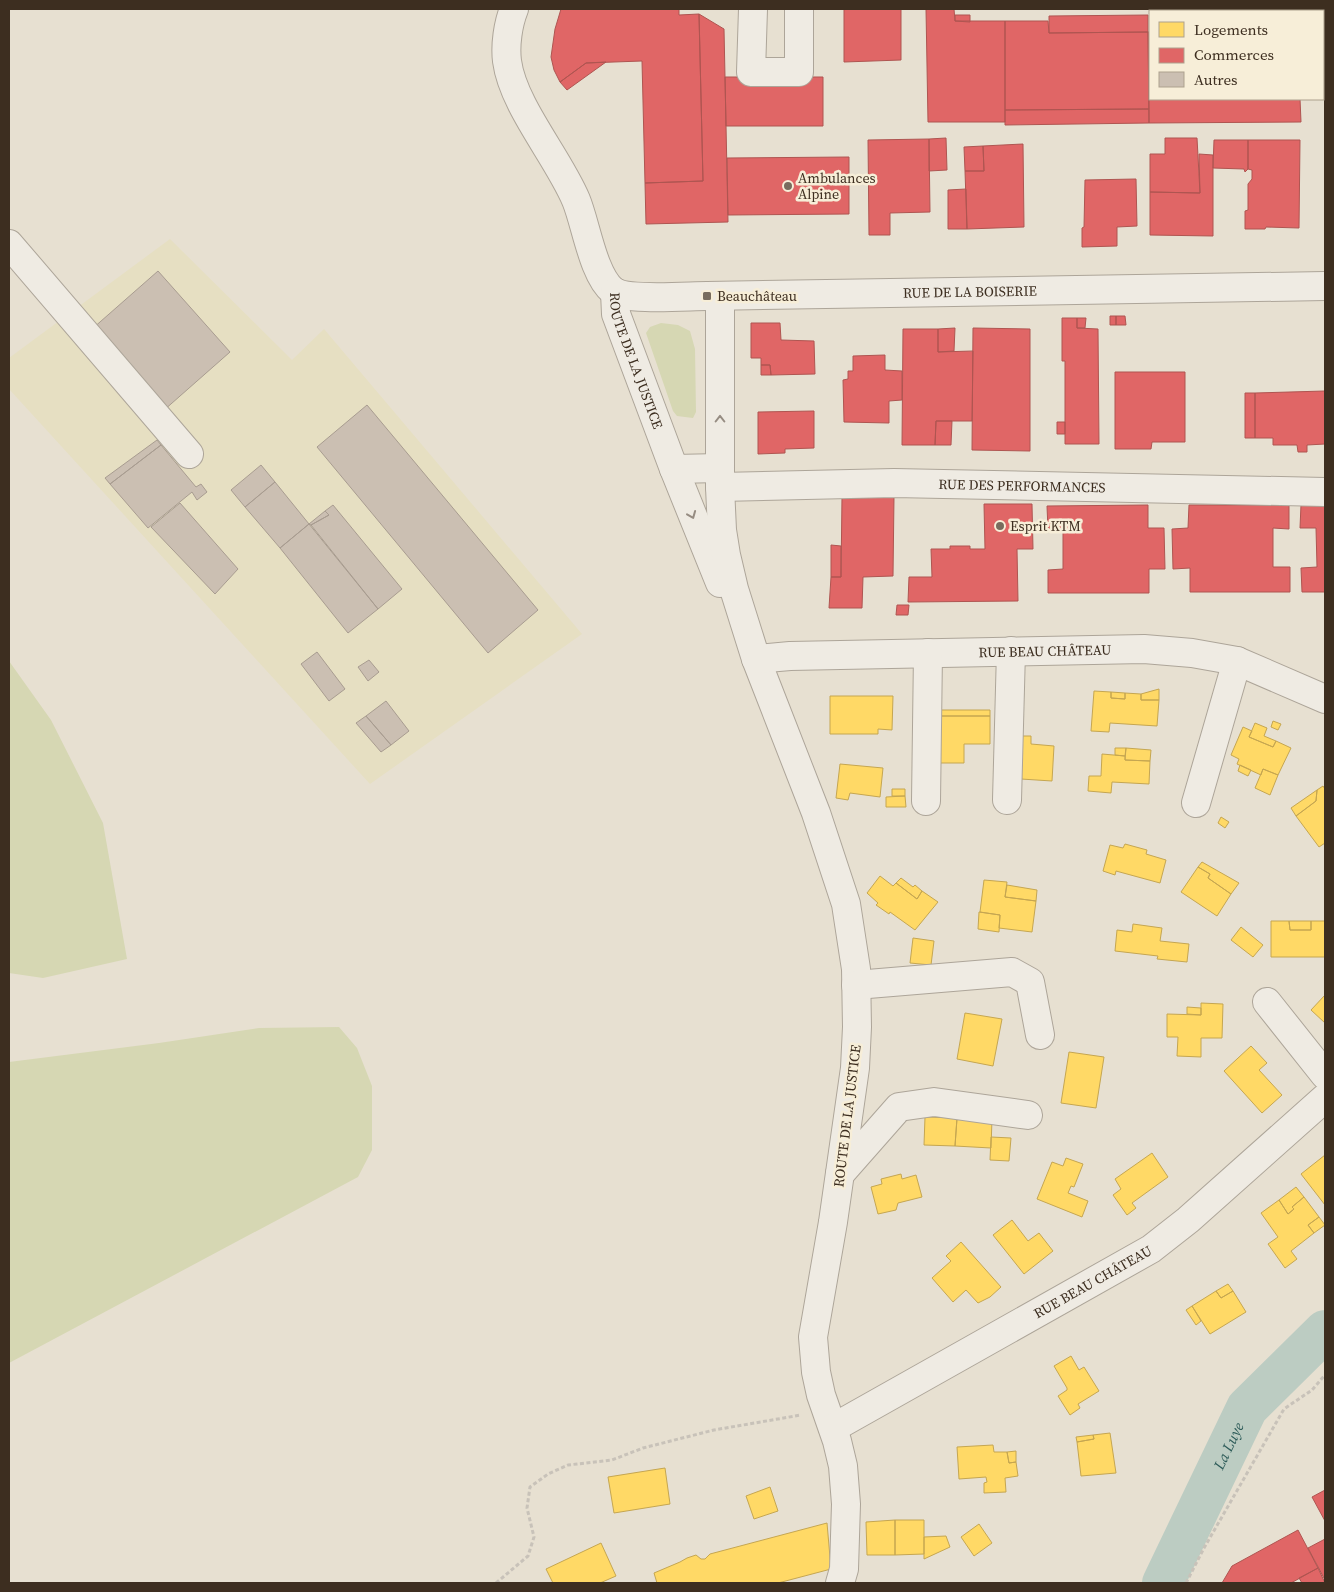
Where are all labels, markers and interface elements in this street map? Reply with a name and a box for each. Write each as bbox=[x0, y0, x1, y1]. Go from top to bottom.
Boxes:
legend bbox=[1149, 10, 1324, 100]
text: Logements bbox=[1194, 19, 1268, 40]
text: Commerces bbox=[1194, 44, 1274, 65]
text: Autres bbox=[1194, 69, 1238, 90]
place label: Ambulances Alpine bbox=[798, 168, 876, 204]
marker: Ambulances Alpine bbox=[782, 180, 794, 192]
street label: RUE DE LA BOISERIE bbox=[903, 281, 1037, 303]
place label: Beauchâteau bbox=[717, 286, 797, 306]
marker: Beauchâteau bbox=[701, 290, 713, 302]
street label: ROUTE DE LA JUSTICE bbox=[605, 292, 668, 432]
one-way arrow bbox=[715, 415, 725, 422]
street label: RUE DES PERFORMANCES bbox=[938, 474, 1106, 497]
one-way arrow bbox=[685, 510, 696, 519]
place label: Esprit KTM bbox=[1010, 516, 1081, 536]
marker: Esprit KTM bbox=[994, 520, 1006, 532]
street label: RUE BEAU CHÂTEAU bbox=[978, 640, 1111, 662]
street label: ROUTE DE LA JUSTICE bbox=[828, 1044, 866, 1188]
street label: RUE BEAU CHÂTEAU bbox=[1030, 1241, 1155, 1323]
water label: La Luye bbox=[1208, 1419, 1249, 1474]

